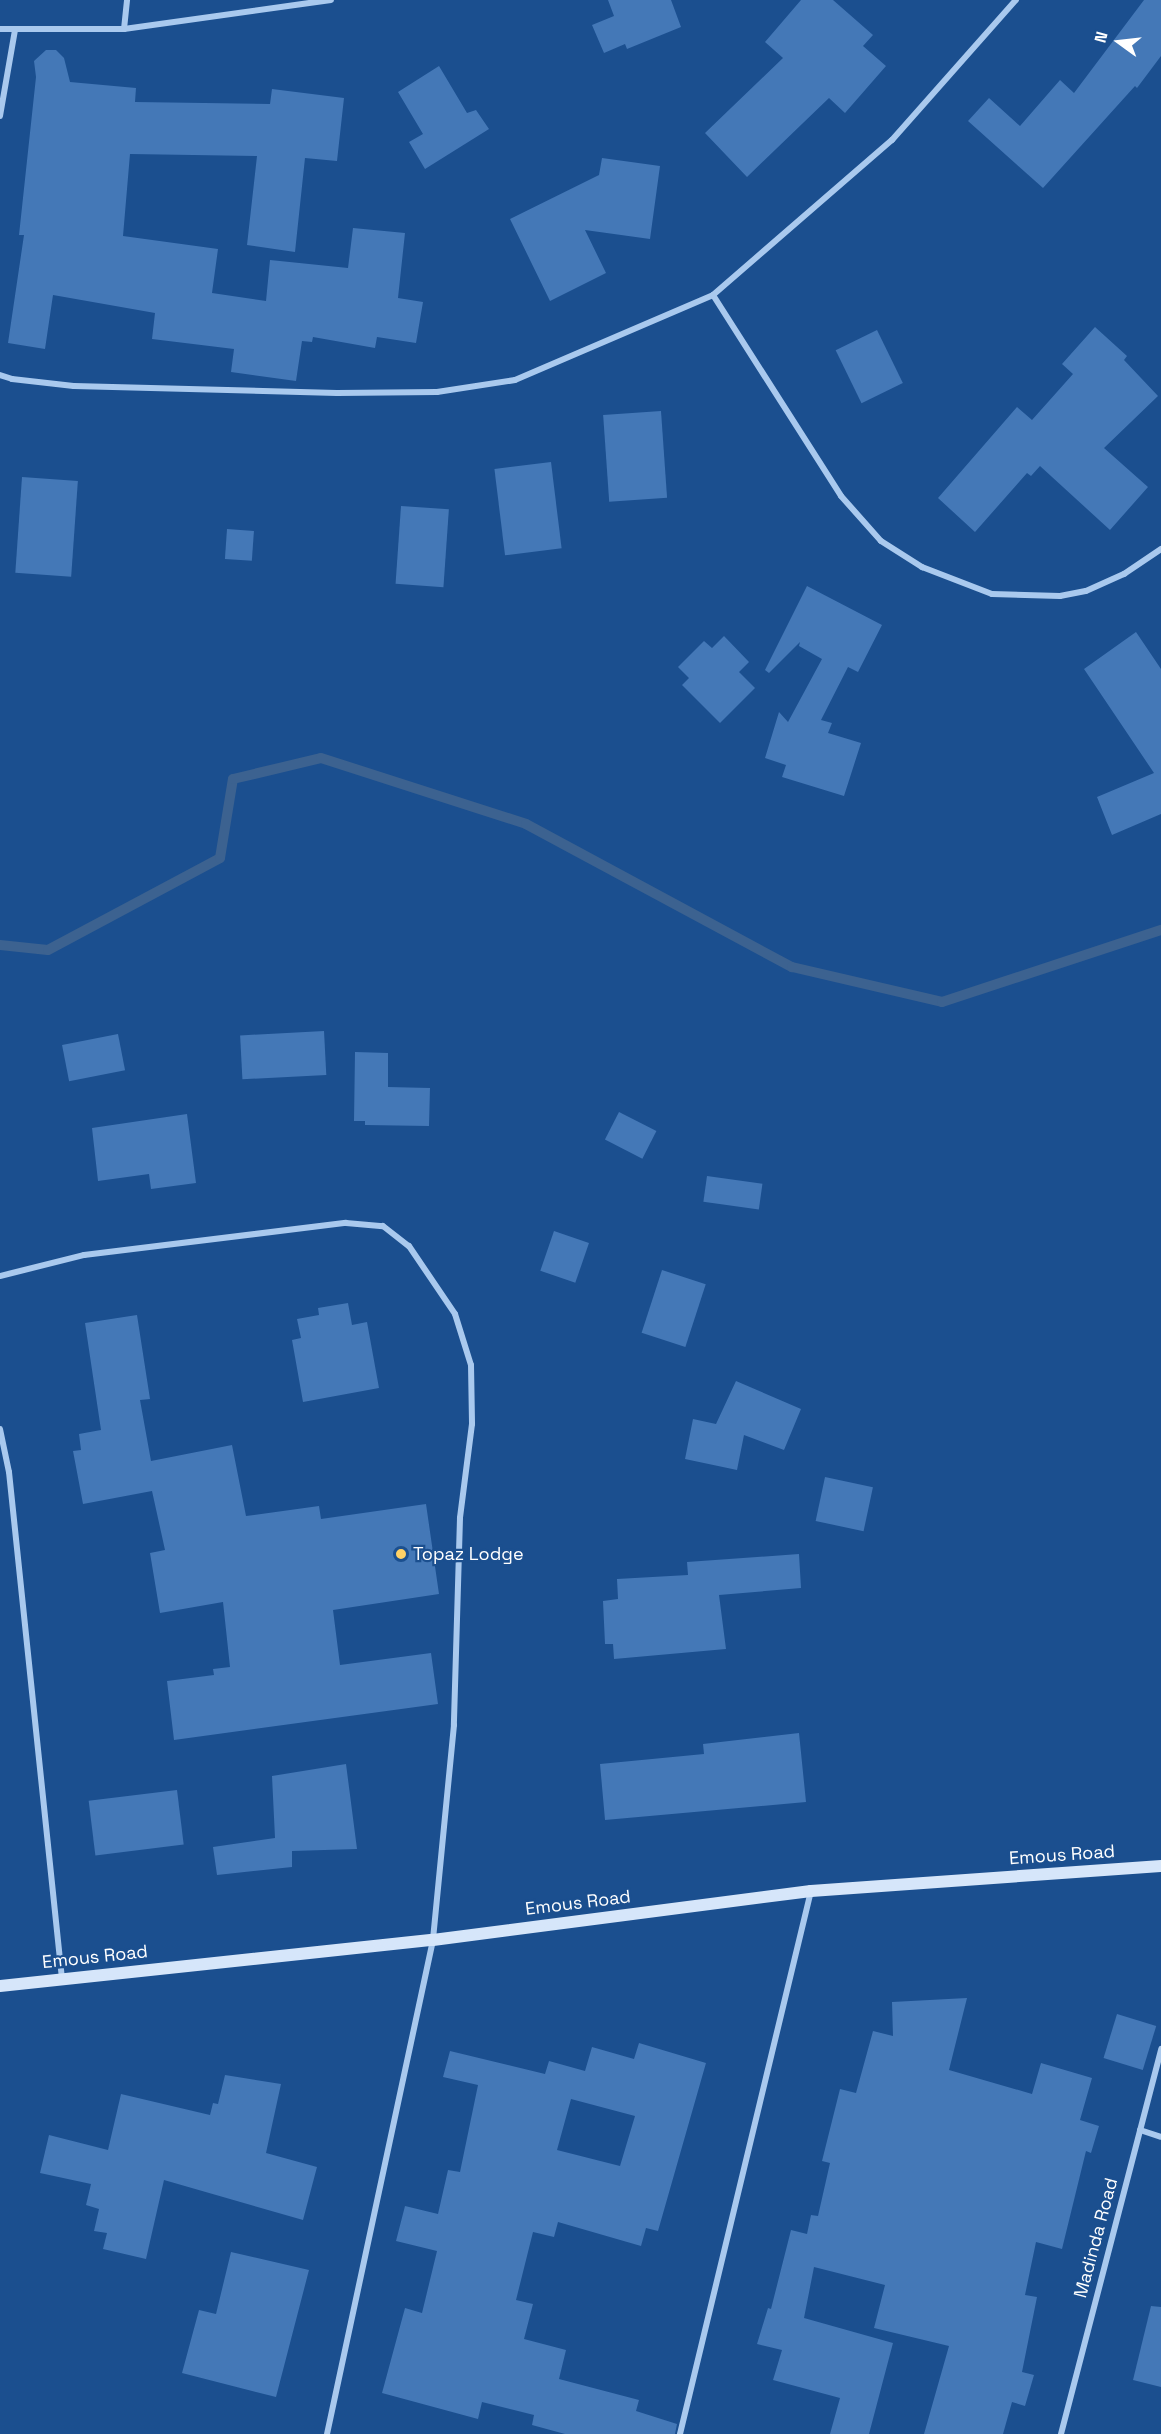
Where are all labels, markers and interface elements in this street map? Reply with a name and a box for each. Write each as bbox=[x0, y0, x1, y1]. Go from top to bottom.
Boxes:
north arrow bbox=[1089, 12, 1149, 72]
text: N bbox=[1090, 29, 1113, 45]
place label: Topaz Lodge bbox=[413, 1543, 524, 1565]
marker: Topaz Lodge bbox=[394, 1547, 408, 1561]
street label: Emous Road bbox=[1008, 1841, 1116, 1869]
street label: Emous Road bbox=[524, 1886, 632, 1920]
street label: Emous Road bbox=[41, 1941, 149, 1973]
street label: Madinda Road bbox=[1070, 2176, 1122, 2300]

